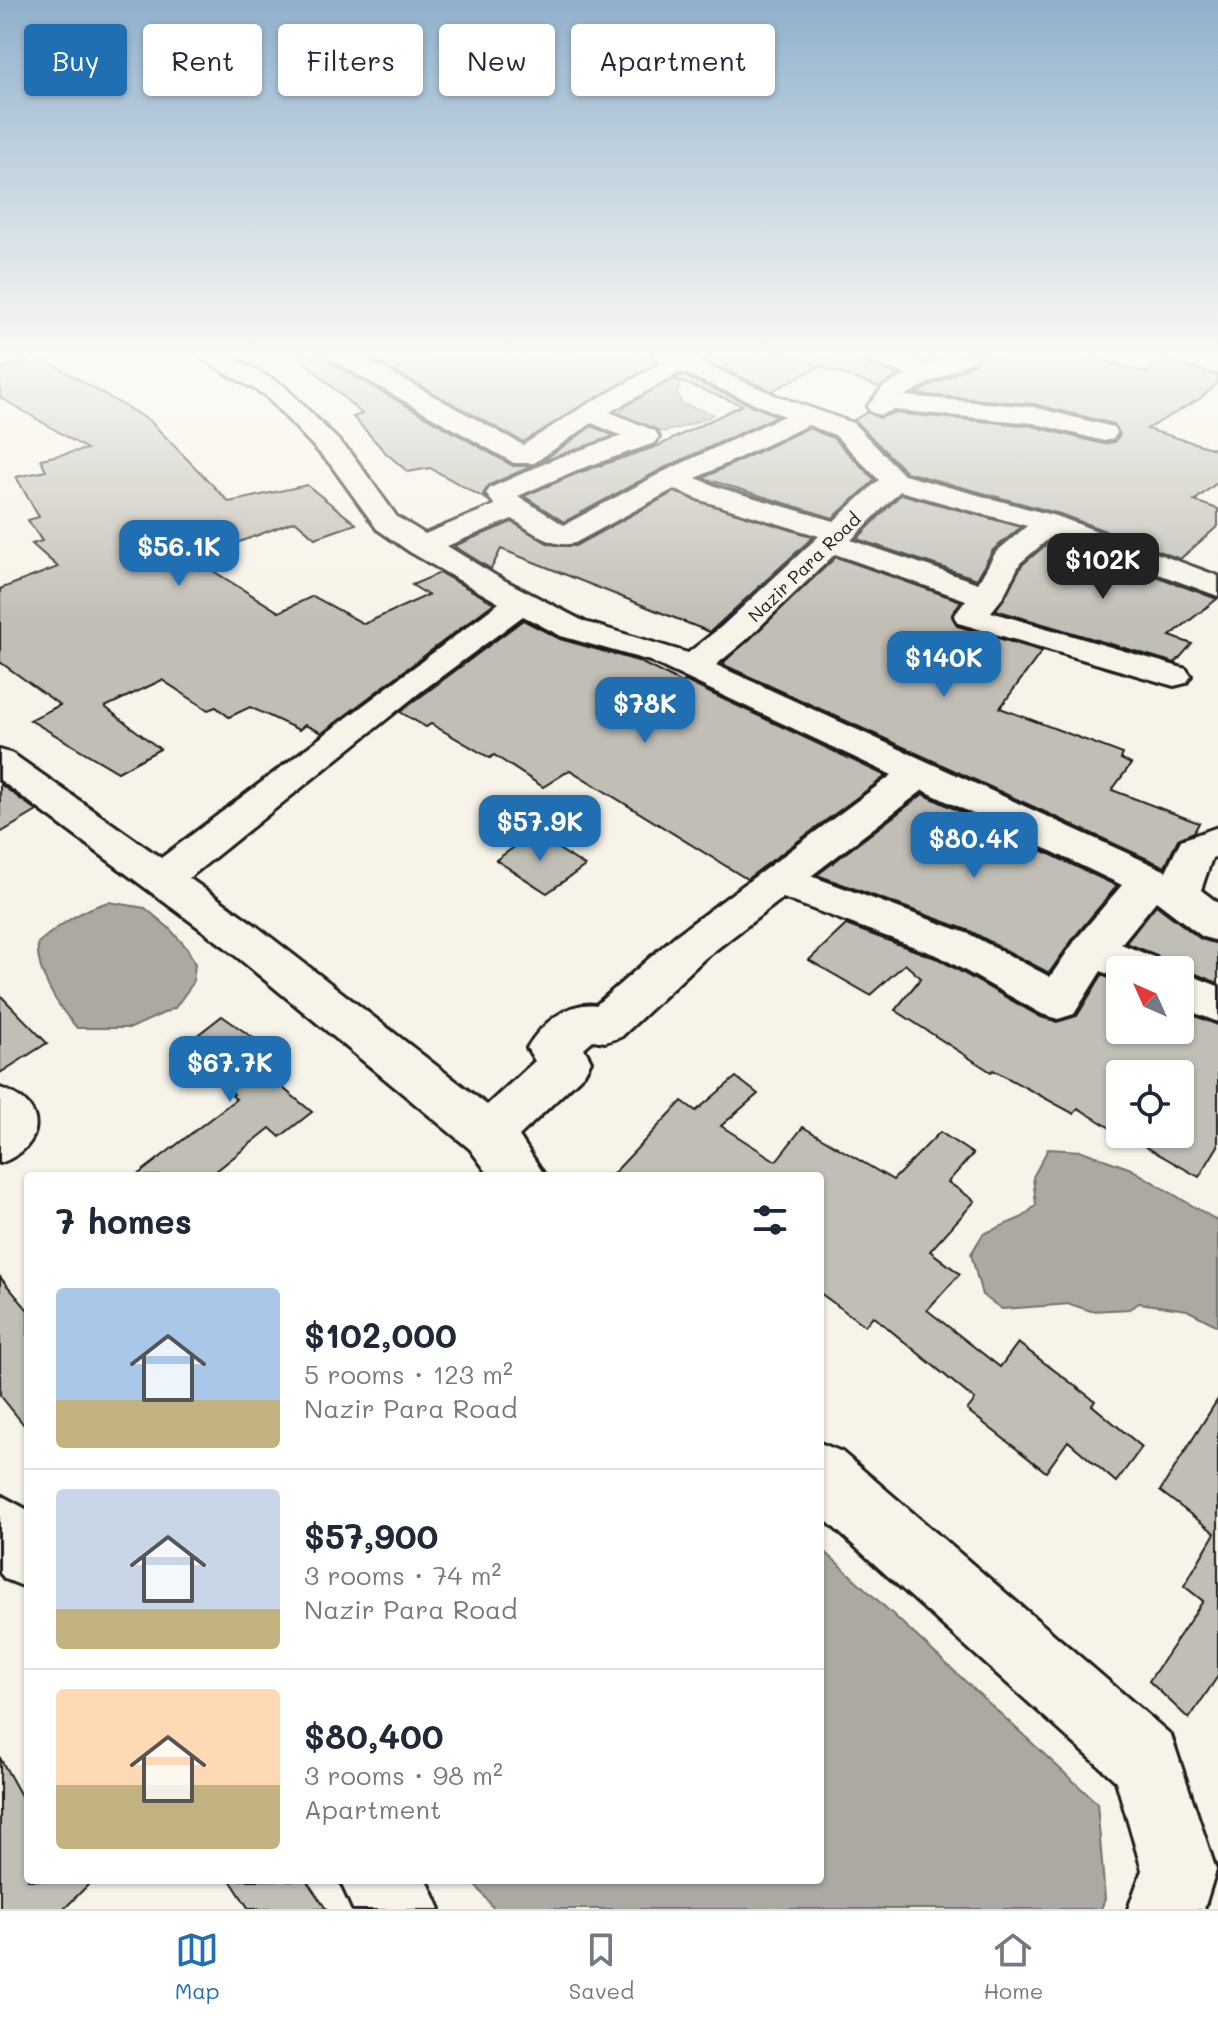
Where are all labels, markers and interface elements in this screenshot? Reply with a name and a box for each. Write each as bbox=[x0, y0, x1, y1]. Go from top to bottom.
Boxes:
chip: Buy bbox=[24, 24, 127, 96]
chip: Rent bbox=[143, 24, 262, 96]
chip: Filters bbox=[278, 24, 423, 96]
chip: New bbox=[439, 24, 555, 96]
chip: Apartment bbox=[571, 24, 775, 96]
street label: Nazir Para Road bbox=[742, 507, 866, 627]
pin: $56.1K bbox=[114, 520, 244, 588]
text: $56.1K bbox=[137, 529, 221, 563]
pin: $102K bbox=[1047, 533, 1159, 601]
text: $102K bbox=[1065, 542, 1141, 576]
pin: $140K bbox=[888, 631, 1000, 699]
text: $140K bbox=[905, 640, 983, 674]
pin: $78K bbox=[598, 677, 692, 745]
text: $78K bbox=[613, 686, 677, 720]
pin: $57.9K bbox=[475, 795, 605, 863]
text: $57.9K bbox=[497, 804, 583, 838]
pin: $80.4K bbox=[909, 812, 1039, 880]
text: $80.4K bbox=[929, 821, 1019, 855]
north arrow bbox=[1106, 956, 1194, 1044]
map controls bbox=[1106, 956, 1194, 1148]
pin: $67.7K bbox=[165, 1036, 295, 1104]
text: $67.7K bbox=[187, 1045, 273, 1079]
button: locate bbox=[1106, 1060, 1194, 1148]
text: 7 homes bbox=[56, 1198, 192, 1243]
icon: filters bbox=[748, 1198, 792, 1242]
text: $102,000 bbox=[304, 1312, 457, 1357]
icon: home bbox=[120, 1320, 216, 1416]
text: 5 rooms · 123 m² bbox=[304, 1357, 513, 1391]
text: Nazir Para Road bbox=[304, 1391, 518, 1425]
text: $57,900 bbox=[304, 1513, 438, 1558]
icon: home bbox=[120, 1521, 216, 1617]
text: 3 rooms · 74 m² bbox=[304, 1558, 501, 1592]
text: Nazir Para Road bbox=[304, 1592, 518, 1626]
text: $80,400 bbox=[304, 1713, 444, 1758]
icon: home bbox=[120, 1721, 216, 1817]
text: 3 rooms · 98 m² bbox=[304, 1758, 503, 1792]
text: Apartment bbox=[304, 1792, 441, 1826]
tab: Map bbox=[175, 1928, 219, 2005]
tab: Saved bbox=[569, 1928, 634, 2005]
tab: Home bbox=[983, 1928, 1043, 2005]

